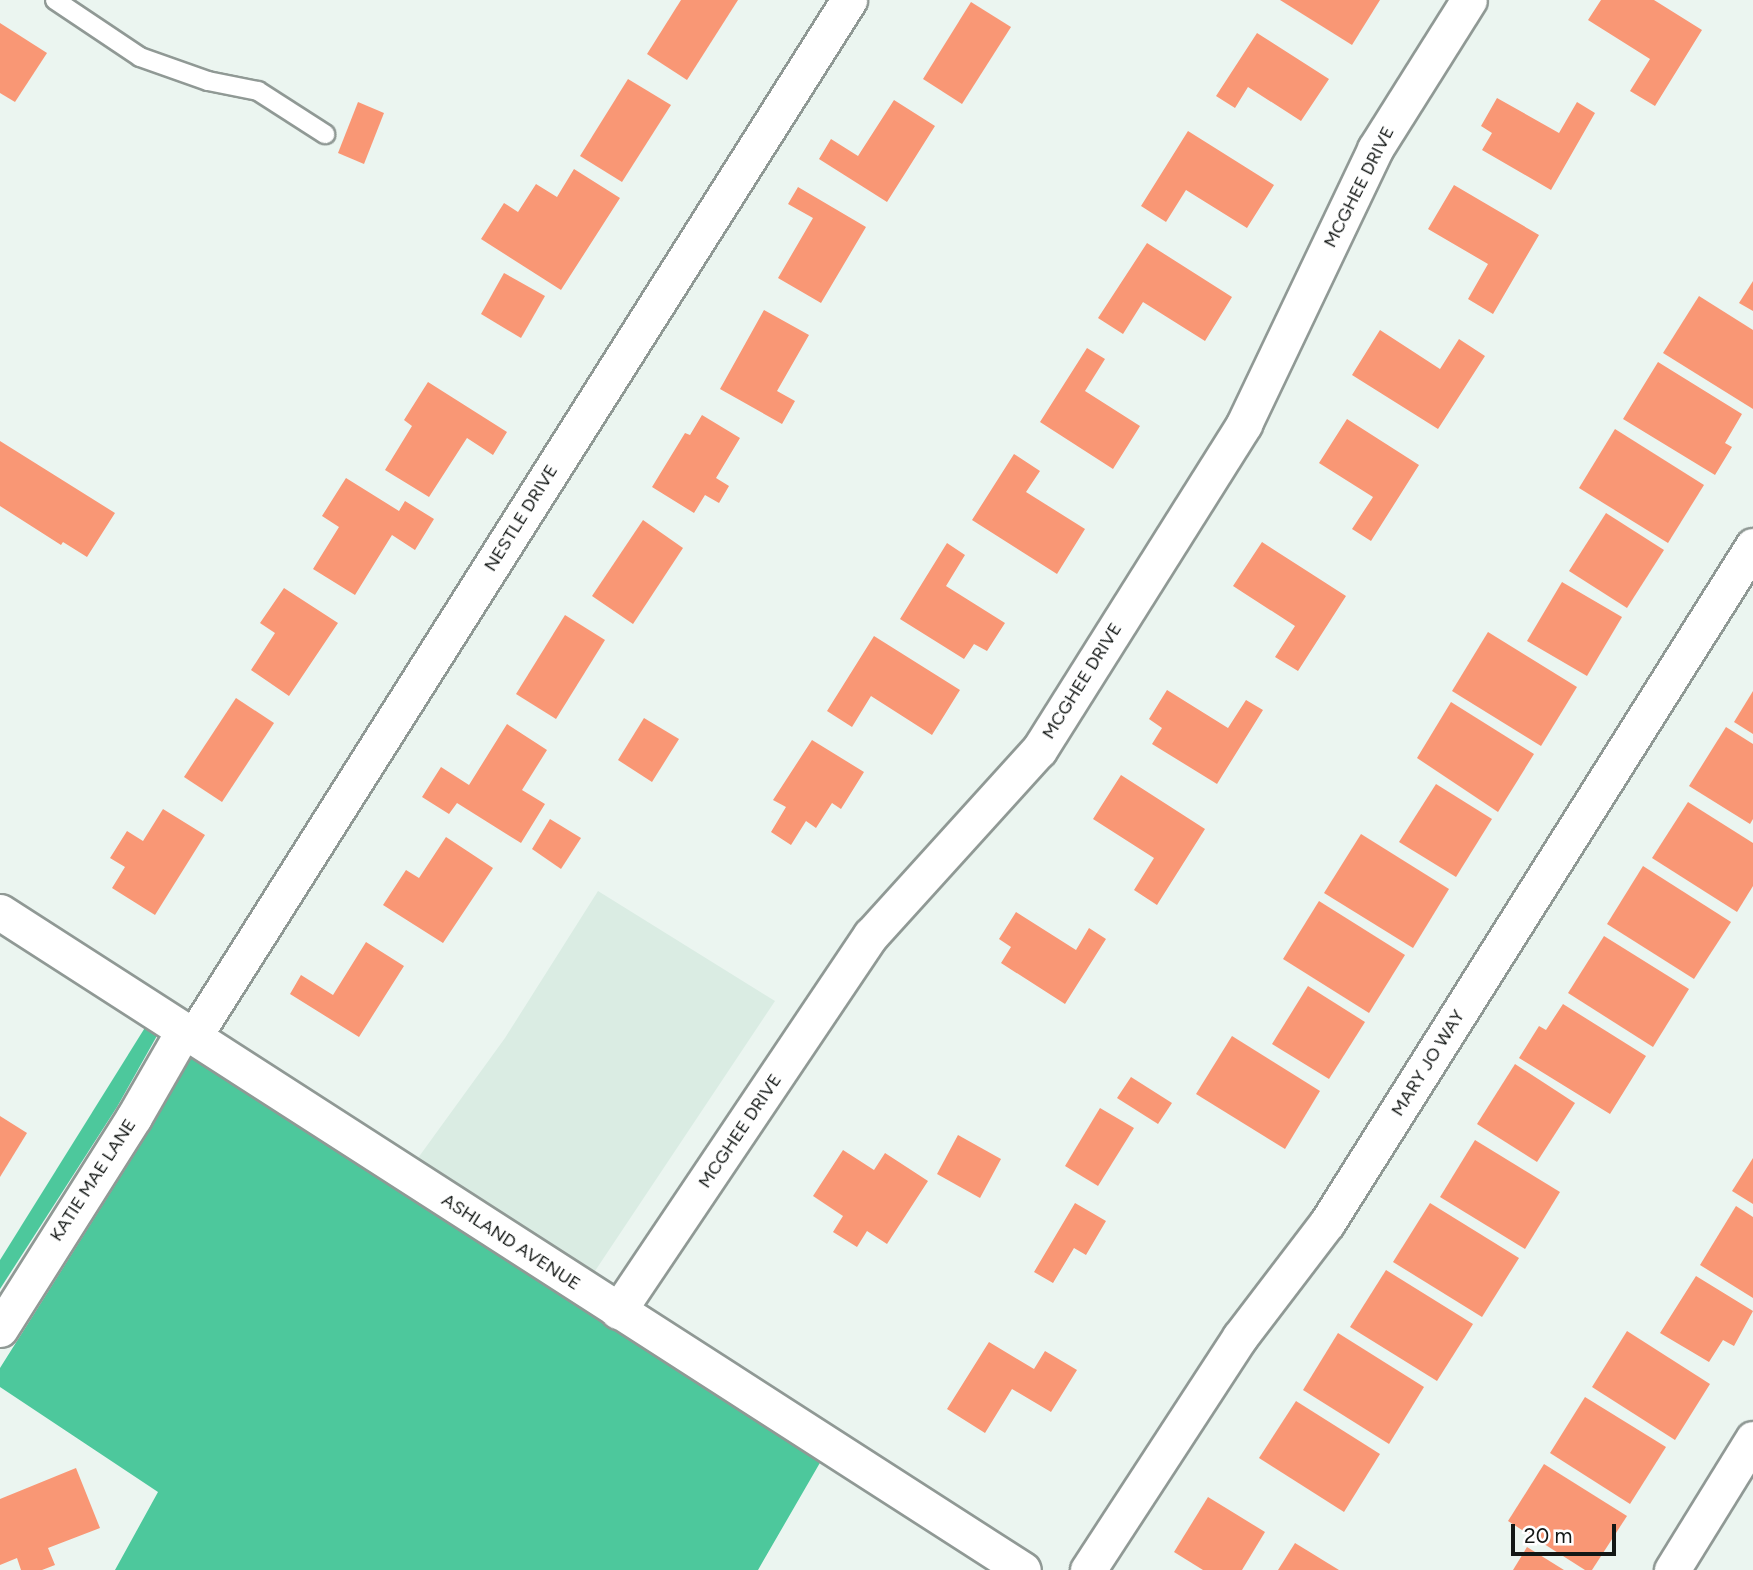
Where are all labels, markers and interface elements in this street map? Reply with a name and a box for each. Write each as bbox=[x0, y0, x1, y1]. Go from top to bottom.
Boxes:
street label: MCGHEE DRIVE bbox=[1319, 123, 1399, 251]
street label: NESTLE DRIVE bbox=[480, 461, 562, 575]
street label: MCGHEE DRIVE bbox=[1038, 619, 1126, 743]
street label: MARY JO WAY bbox=[1387, 1006, 1469, 1120]
street label: MCGHEE DRIVE bbox=[694, 1070, 786, 1192]
street label: KATIE MAE LANE bbox=[45, 1115, 141, 1245]
street label: ASHLAND AVENUE bbox=[438, 1189, 584, 1295]
scale bar bbox=[1515, 1510, 1620, 1554]
text: 20 m bbox=[1524, 1523, 1572, 1548]

